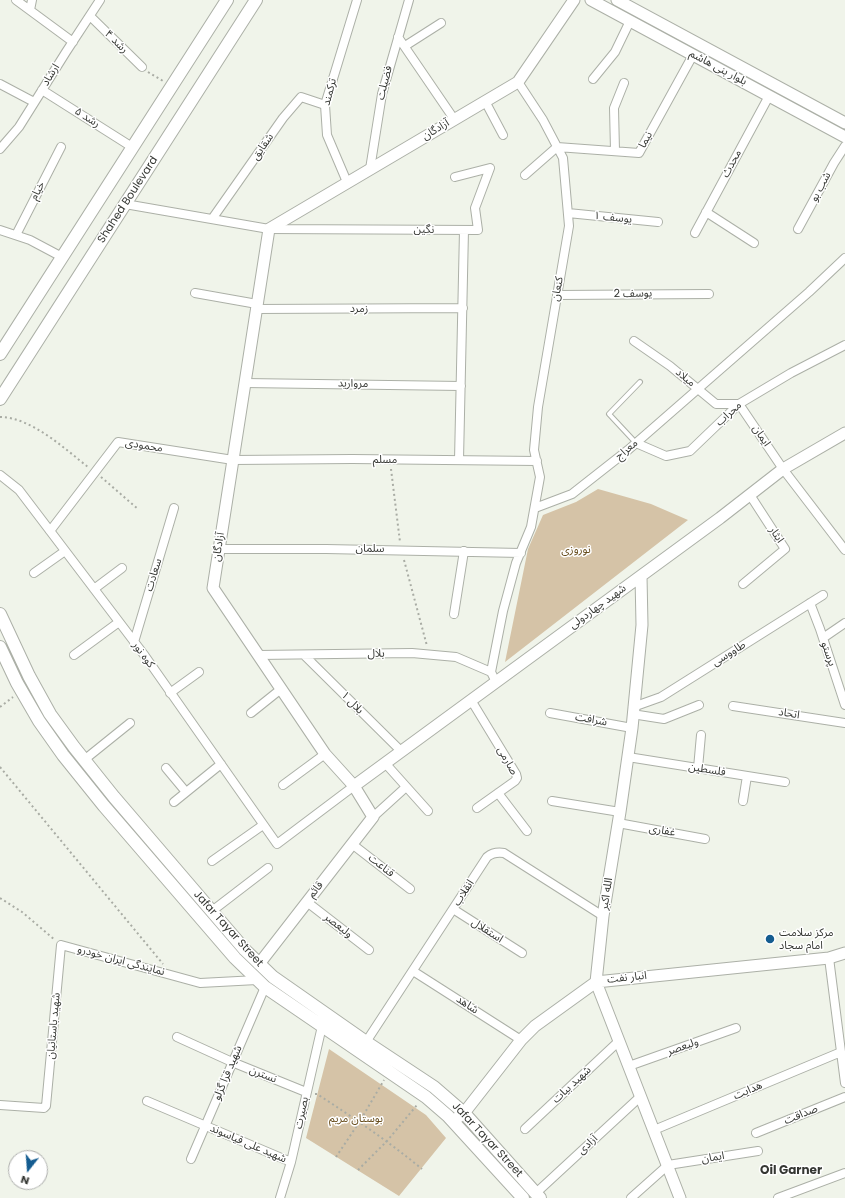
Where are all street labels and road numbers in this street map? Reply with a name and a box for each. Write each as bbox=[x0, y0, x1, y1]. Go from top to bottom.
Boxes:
street label: رشد ۴ bbox=[102, 28, 130, 56]
street label: بلوار بنی هاشم bbox=[687, 47, 749, 89]
street label: ارشاد bbox=[39, 62, 63, 88]
street label: فضیلت bbox=[374, 65, 396, 101]
street label: ترکمند bbox=[320, 77, 340, 107]
street label: رشد ۵ bbox=[72, 105, 102, 131]
street label: آزادگان bbox=[420, 117, 452, 143]
street label: نیما bbox=[636, 130, 656, 150]
street label: شقایق bbox=[249, 131, 277, 163]
street label: محدث bbox=[719, 148, 745, 180]
street label: Shahed Boulevard bbox=[95, 154, 161, 246]
street label: شب بو bbox=[808, 170, 834, 204]
street label: خیام bbox=[28, 179, 48, 203]
street label: یوسف ۱ bbox=[593, 209, 633, 227]
street label: نگین bbox=[414, 223, 434, 237]
street label: کنعان bbox=[549, 276, 567, 302]
street label: یوسف 2 bbox=[614, 287, 652, 301]
street label: زمرد bbox=[350, 302, 368, 316]
street label: میلاد bbox=[672, 366, 698, 390]
street label: مروارید bbox=[338, 377, 368, 391]
street label: محراب bbox=[713, 399, 745, 429]
street label: ایمان bbox=[749, 423, 773, 449]
street label: محمودی bbox=[124, 437, 164, 455]
street label: معراج bbox=[613, 437, 641, 463]
street label: مسلم bbox=[373, 453, 397, 467]
street label: ایثار bbox=[766, 524, 786, 546]
street label: آزادگان bbox=[210, 531, 228, 563]
street label: سلمان bbox=[355, 542, 385, 556]
street label: سعادت bbox=[143, 557, 165, 593]
street label: شهید چهاردولی bbox=[567, 582, 629, 632]
street label: کوه نور bbox=[129, 639, 157, 671]
street label: طاووسی bbox=[710, 639, 748, 669]
street label: پرستو bbox=[818, 640, 838, 668]
street label: بلال bbox=[367, 647, 385, 661]
street label: بلال ۱ bbox=[338, 689, 366, 717]
street label: اتحاد bbox=[777, 706, 801, 722]
street label: شرافت bbox=[574, 711, 608, 729]
street label: صارمی bbox=[494, 744, 520, 778]
street label: فلسطین bbox=[687, 761, 727, 779]
street label: غفاری bbox=[648, 822, 676, 840]
street label: قناعت bbox=[365, 852, 397, 880]
street label: انقلاب bbox=[451, 877, 477, 909]
street label: الله اکبر bbox=[598, 877, 616, 911]
street label: قائم bbox=[305, 879, 327, 901]
street label: Jafar Tayar Street bbox=[190, 888, 266, 970]
street label: ولیعصر bbox=[321, 911, 355, 941]
street label: استقلال bbox=[469, 916, 505, 946]
street label: نمایندگی ایران خودرو bbox=[76, 943, 166, 979]
street label: انبار نفت bbox=[606, 969, 648, 987]
street label: شهید باستانیان bbox=[45, 992, 63, 1060]
street label: شاهد bbox=[453, 993, 481, 1017]
street label: ولیعصر bbox=[666, 1035, 700, 1059]
street label: شهید قرا گزلو bbox=[211, 1044, 245, 1102]
street label: نسترن bbox=[247, 1064, 279, 1086]
street label: شهید بیات bbox=[550, 1064, 594, 1106]
street label: هدایت bbox=[732, 1079, 764, 1103]
street label: بصیرت bbox=[292, 1096, 312, 1130]
street label: Jafar Tayar Street bbox=[449, 1100, 525, 1180]
street label: صداقت bbox=[782, 1102, 820, 1128]
street label: شهید علی قیاسوند bbox=[208, 1122, 288, 1166]
street label: آزادی bbox=[575, 1132, 601, 1158]
street label: ایمان bbox=[701, 1150, 725, 1166]

